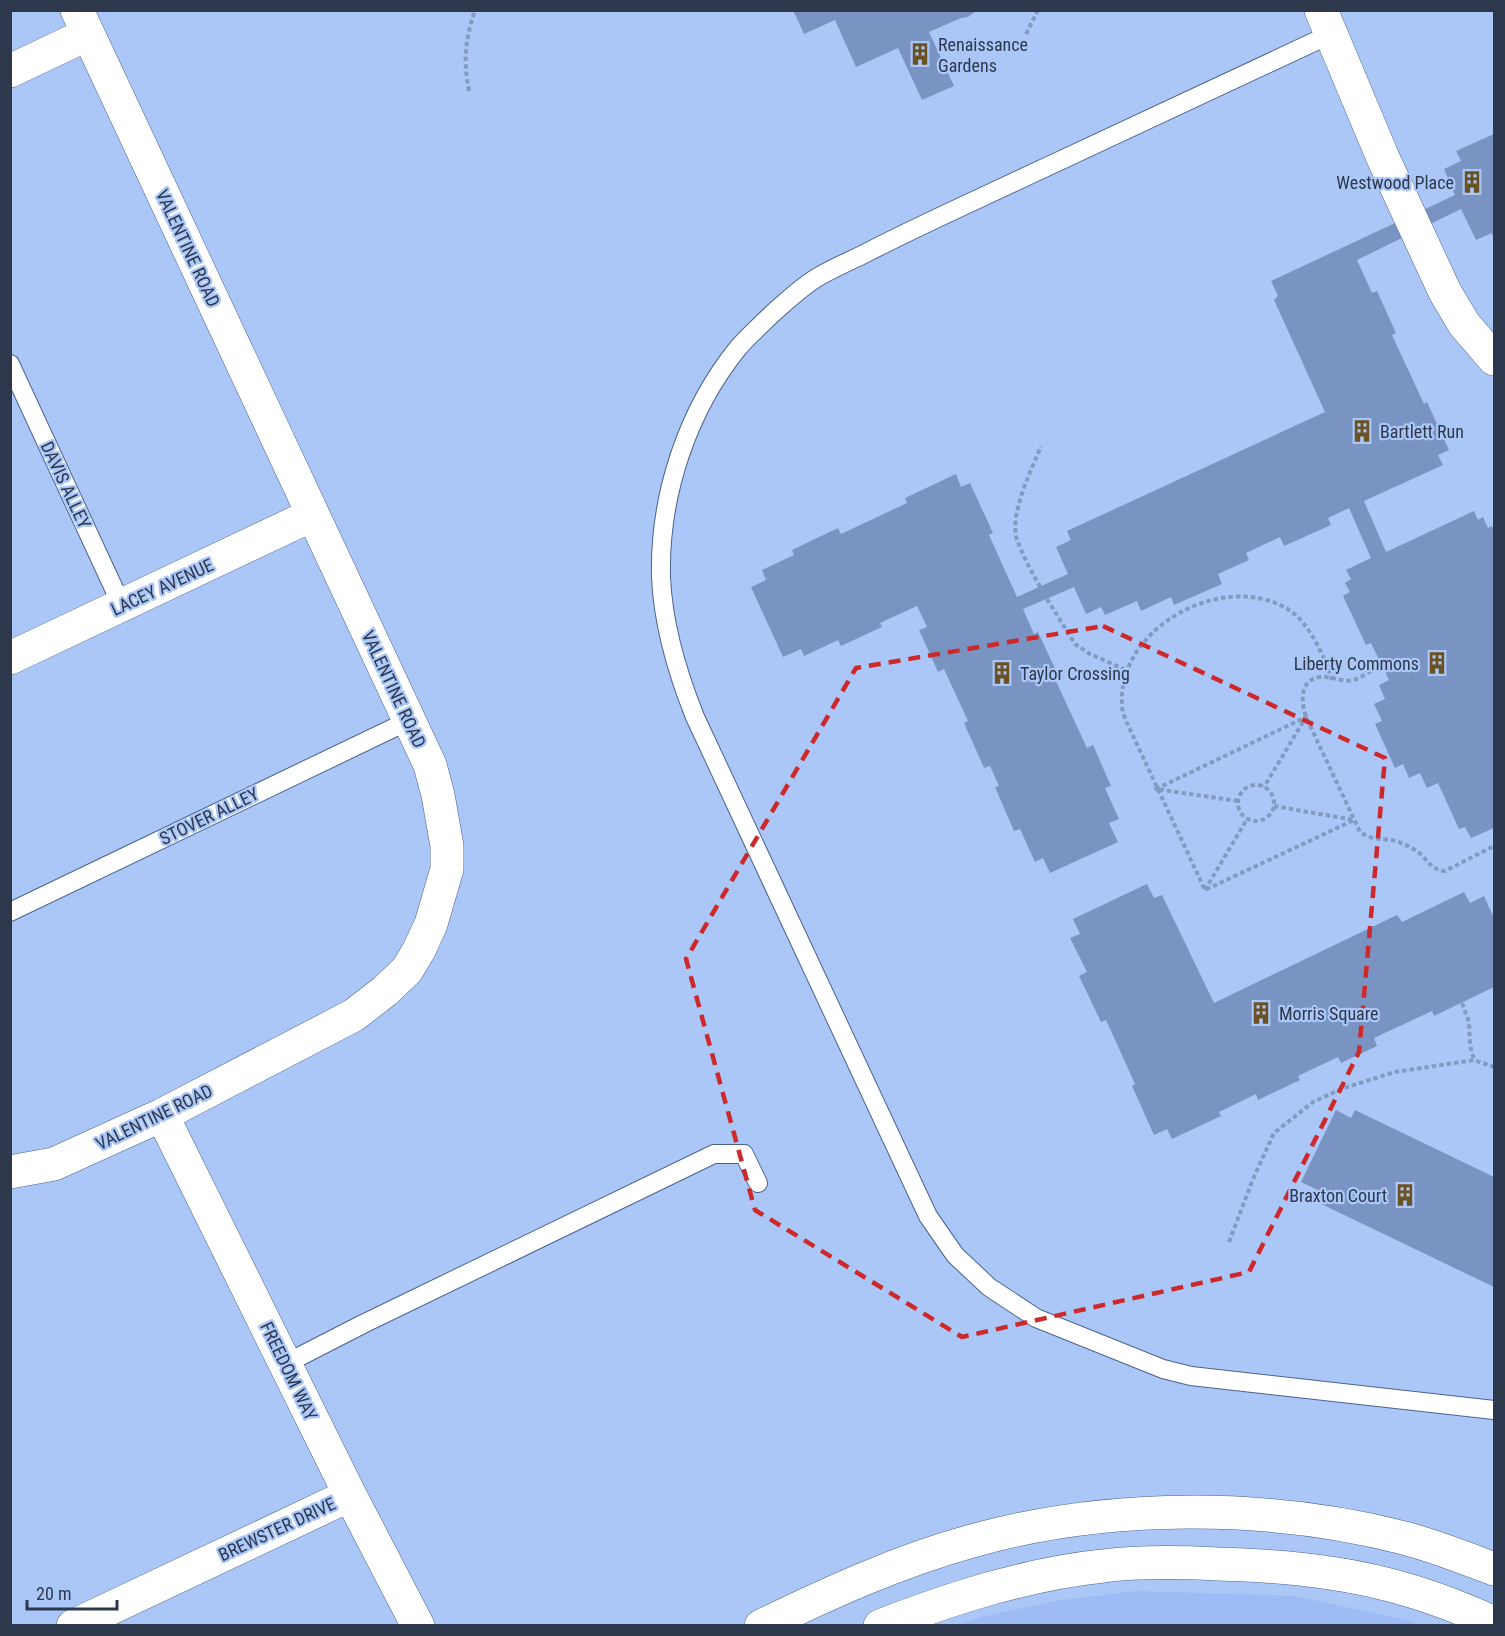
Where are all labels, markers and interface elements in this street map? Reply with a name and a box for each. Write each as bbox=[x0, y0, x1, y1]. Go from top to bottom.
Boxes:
place label: Renaissance Gardens bbox=[938, 34, 1028, 76]
building icon: Renaissance Gardens bbox=[907, 41, 933, 67]
building icon: Westwood Place bbox=[1459, 169, 1485, 195]
place label: Westwood Place bbox=[1336, 172, 1454, 193]
street label: VALENTINE ROAD bbox=[152, 186, 224, 310]
building icon: Bartlett Run bbox=[1349, 418, 1375, 444]
place label: Bartlett Run bbox=[1380, 421, 1464, 442]
street label: DAVIS ALLEY bbox=[37, 438, 96, 532]
street label: LACEY AVENUE bbox=[107, 554, 217, 620]
street label: VALENTINE ROAD bbox=[358, 627, 430, 751]
building icon: Liberty Commons bbox=[1424, 650, 1450, 676]
place label: Liberty Commons bbox=[1294, 653, 1419, 674]
building icon: Taylor Crossing bbox=[989, 660, 1015, 686]
place label: Taylor Crossing bbox=[1020, 663, 1130, 684]
street label: STOVER ALLEY bbox=[156, 783, 262, 849]
building icon: Morris Square bbox=[1248, 1000, 1274, 1026]
place label: Morris Square bbox=[1279, 1003, 1379, 1024]
street label: VALENTINE ROAD bbox=[92, 1080, 216, 1154]
building icon: Braxton Court bbox=[1392, 1182, 1418, 1208]
place label: Braxton Court bbox=[1289, 1185, 1387, 1206]
street label: FREEDOM WAY bbox=[256, 1318, 322, 1424]
street label: BREWSTER DRIVE bbox=[215, 1493, 339, 1565]
scale bar bbox=[27, 1573, 117, 1611]
text: 20 m bbox=[36, 1583, 71, 1604]

